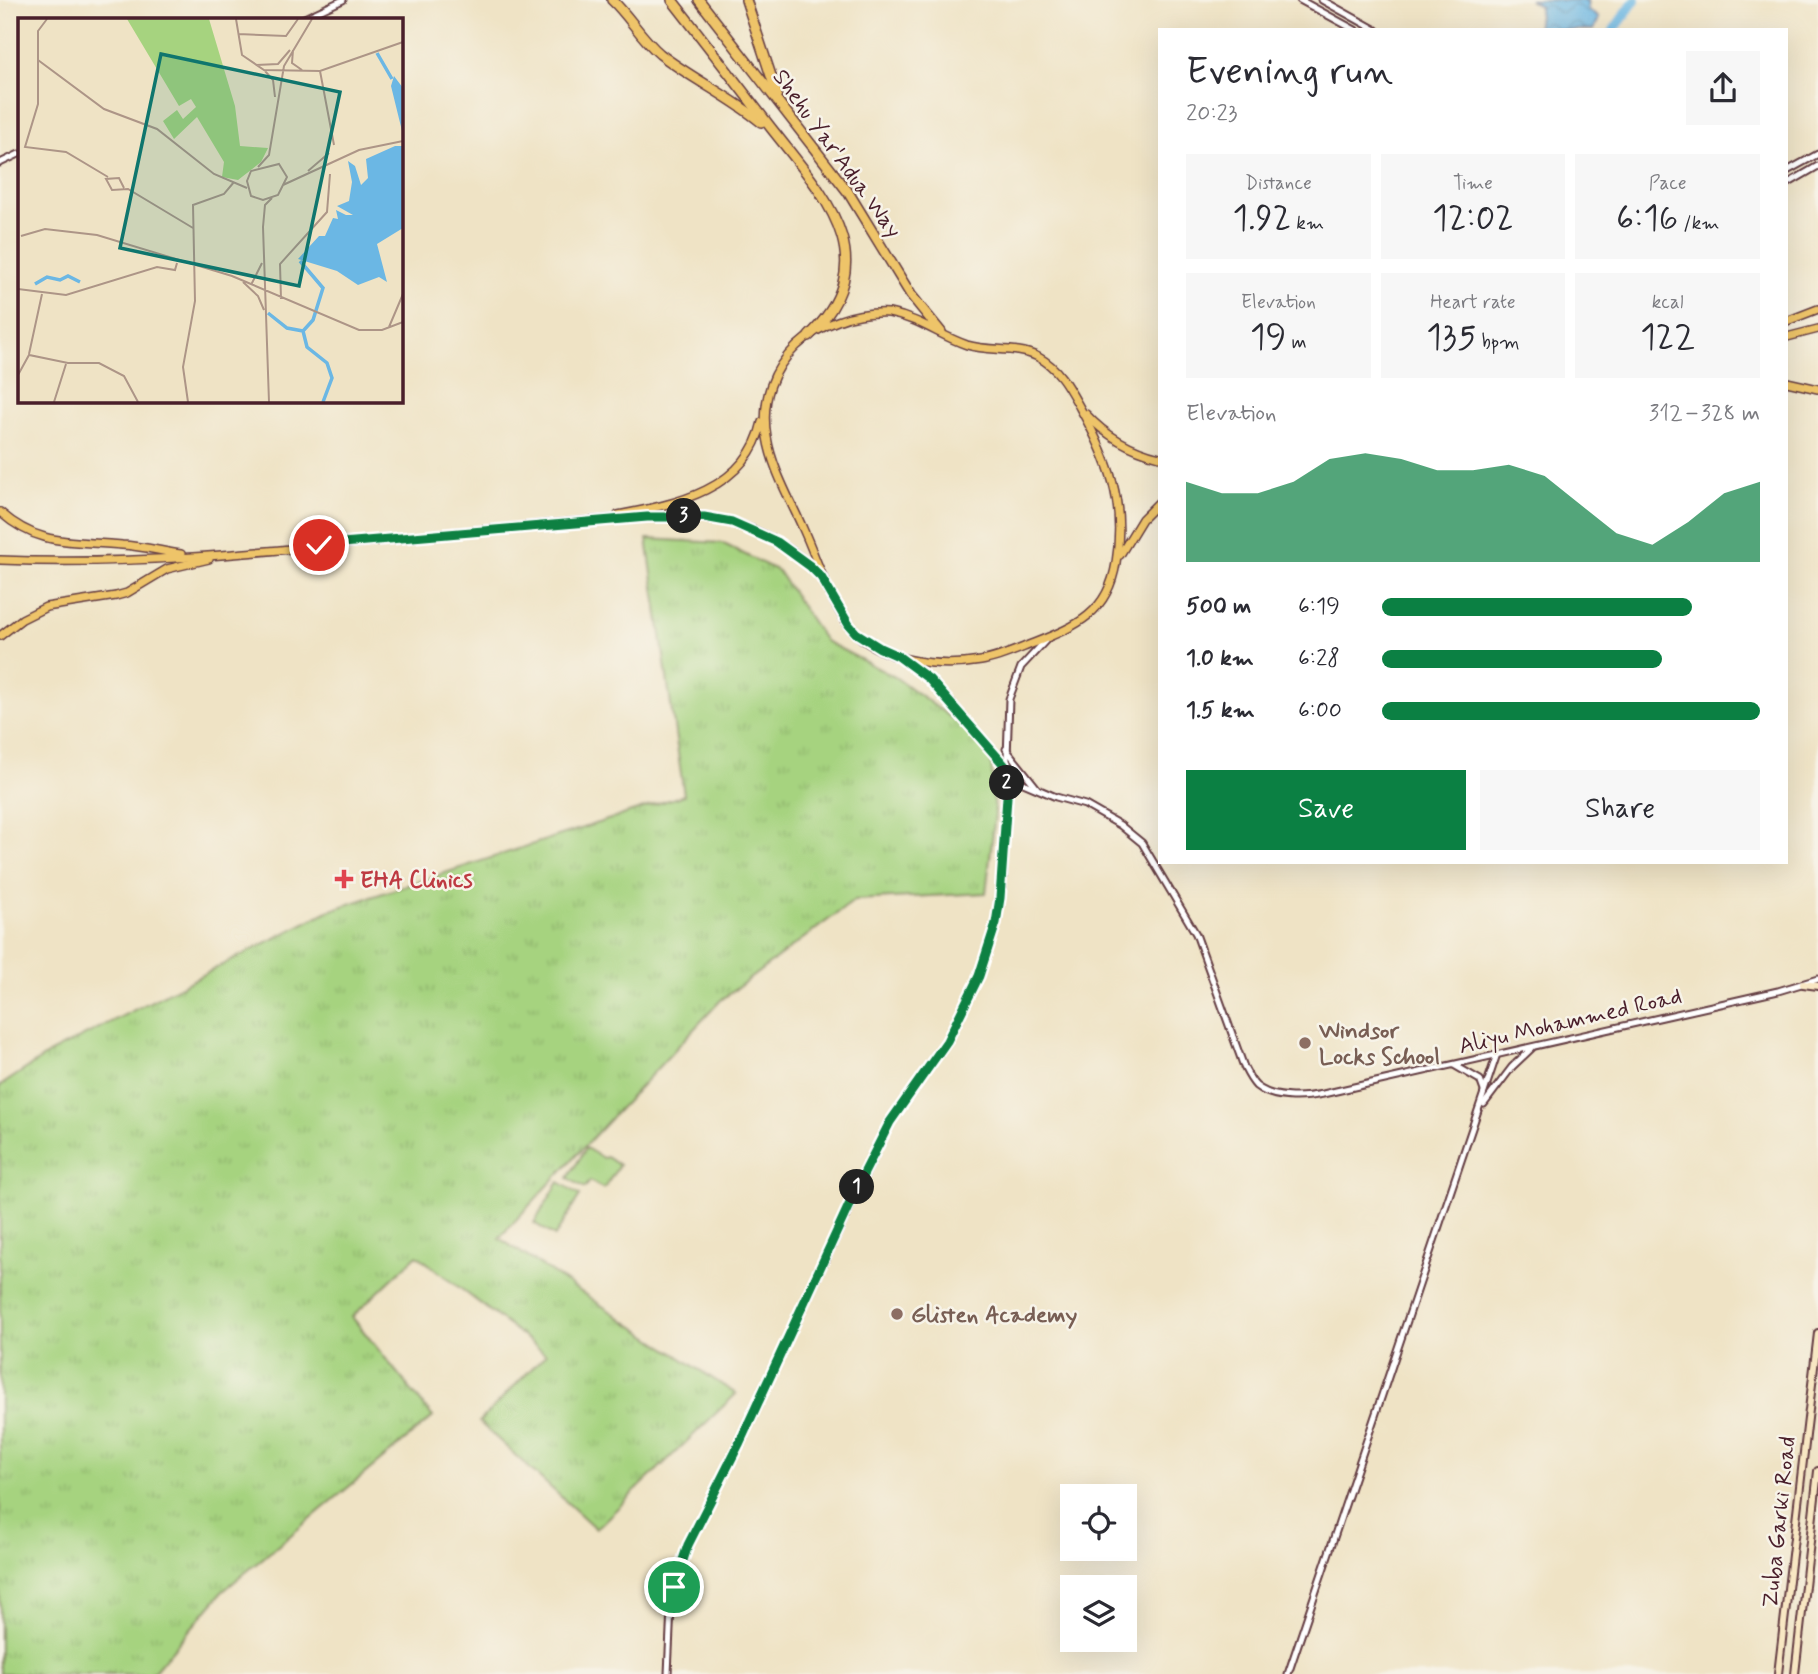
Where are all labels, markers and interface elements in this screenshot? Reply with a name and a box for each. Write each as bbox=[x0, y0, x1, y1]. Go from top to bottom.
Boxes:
inset map bbox=[18, 18, 402, 402]
text: Evening run bbox=[1186, 48, 1393, 97]
button: share bbox=[1686, 51, 1760, 125]
street label: Shehu Yar'Adua Way bbox=[765, 64, 908, 245]
text: 20:23 bbox=[1186, 99, 1238, 129]
text: Distance bbox=[1245, 171, 1312, 196]
text: Time bbox=[1453, 171, 1493, 196]
text: Pace bbox=[1649, 171, 1687, 196]
text: 1.92 bbox=[1233, 196, 1291, 242]
text: 12:02 bbox=[1432, 196, 1514, 242]
text: 6:16 bbox=[1616, 196, 1678, 242]
text: km bbox=[1291, 211, 1324, 236]
text: /km bbox=[1678, 211, 1719, 236]
text: Elevation bbox=[1241, 290, 1316, 315]
text: Heart rate bbox=[1430, 290, 1516, 315]
text: kcal bbox=[1652, 290, 1684, 315]
text: 19 bbox=[1250, 315, 1286, 361]
text: 135 bbox=[1426, 315, 1476, 361]
text: 122 bbox=[1640, 315, 1695, 361]
text: m bbox=[1286, 330, 1307, 355]
text: bpm bbox=[1476, 330, 1520, 355]
text: Elevation bbox=[1186, 399, 1277, 429]
text: 312–328 m bbox=[1649, 399, 1760, 429]
pin: 3 bbox=[666, 498, 702, 534]
text: 3 bbox=[679, 503, 688, 528]
pin bbox=[289, 515, 349, 575]
icon: check bbox=[300, 526, 338, 564]
text: 500 m bbox=[1186, 592, 1251, 622]
text: 6:19 bbox=[1298, 592, 1340, 622]
text: 1.0 km bbox=[1186, 644, 1254, 674]
text: 6:28 bbox=[1298, 644, 1340, 674]
text: 1.5 km bbox=[1186, 696, 1255, 726]
text: 6:00 bbox=[1298, 696, 1342, 726]
pin: 2 bbox=[990, 766, 1024, 800]
text: 2 bbox=[1002, 770, 1011, 795]
button: Save bbox=[1186, 770, 1466, 850]
button: Share bbox=[1480, 770, 1760, 850]
place label: EHA Clinics bbox=[360, 866, 473, 896]
marker: EHA Clinics bbox=[334, 869, 354, 889]
street label: Aliyu Mohammed Road bbox=[1456, 982, 1685, 1062]
place label: Windsor Locks School bbox=[1318, 1017, 1440, 1073]
marker: Windsor Locks School bbox=[1297, 1035, 1313, 1051]
pin: 1 bbox=[840, 1170, 874, 1204]
text: 1 bbox=[852, 1174, 861, 1199]
place label: Glisten Academy bbox=[911, 1301, 1078, 1331]
marker: Glisten Academy bbox=[889, 1306, 905, 1322]
street label: Zuba Garki Road bbox=[1756, 1435, 1804, 1610]
map controls bbox=[1060, 1484, 1137, 1652]
button: locate bbox=[1060, 1484, 1137, 1561]
pin bbox=[644, 1557, 704, 1617]
icon: arrive bbox=[655, 1568, 693, 1606]
button: layers bbox=[1060, 1575, 1137, 1652]

